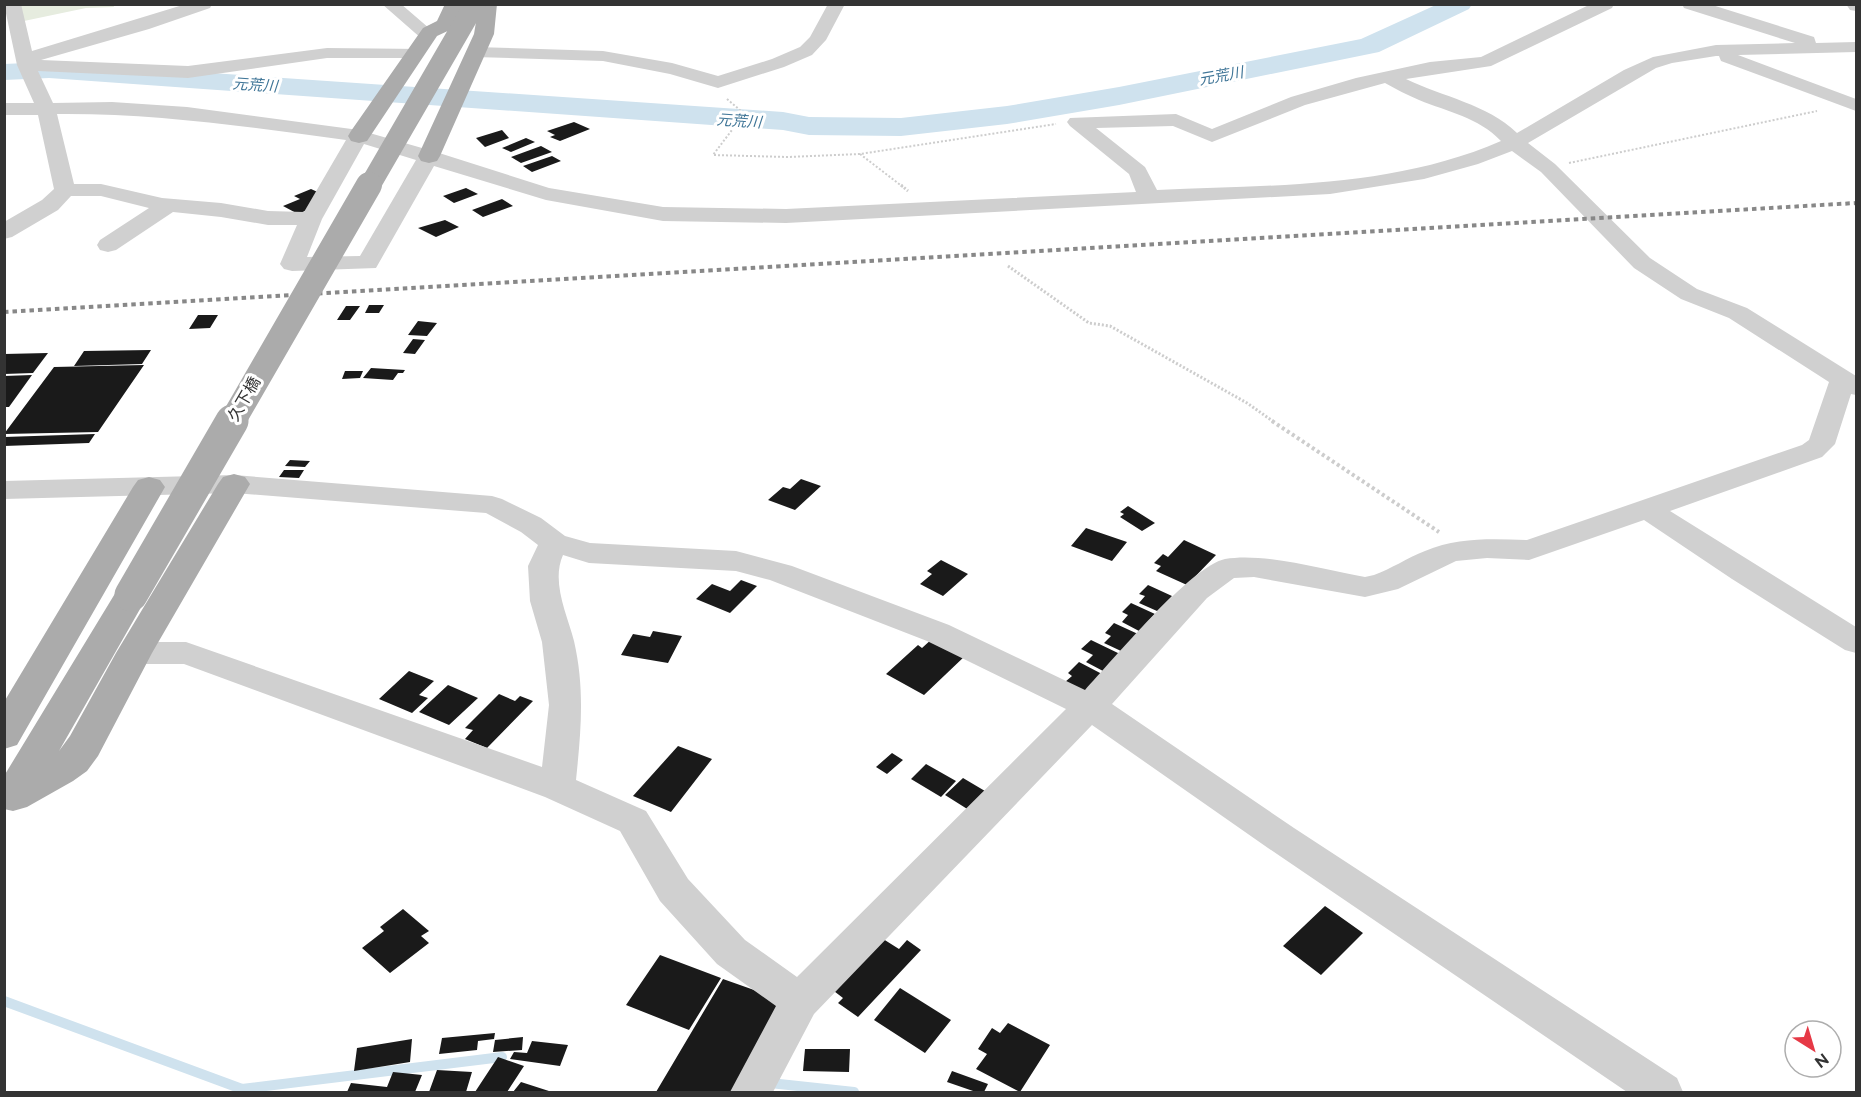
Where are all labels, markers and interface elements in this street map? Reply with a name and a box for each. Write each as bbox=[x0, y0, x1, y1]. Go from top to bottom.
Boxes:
water label: 元荒川 bbox=[1197, 63, 1247, 89]
water label: 元荒川 bbox=[232, 74, 280, 96]
water label: 元荒川 bbox=[716, 110, 764, 132]
street label: 久下橋 bbox=[224, 373, 264, 425]
north arrow bbox=[1783, 1019, 1843, 1079]
text: N bbox=[1811, 1049, 1832, 1072]

